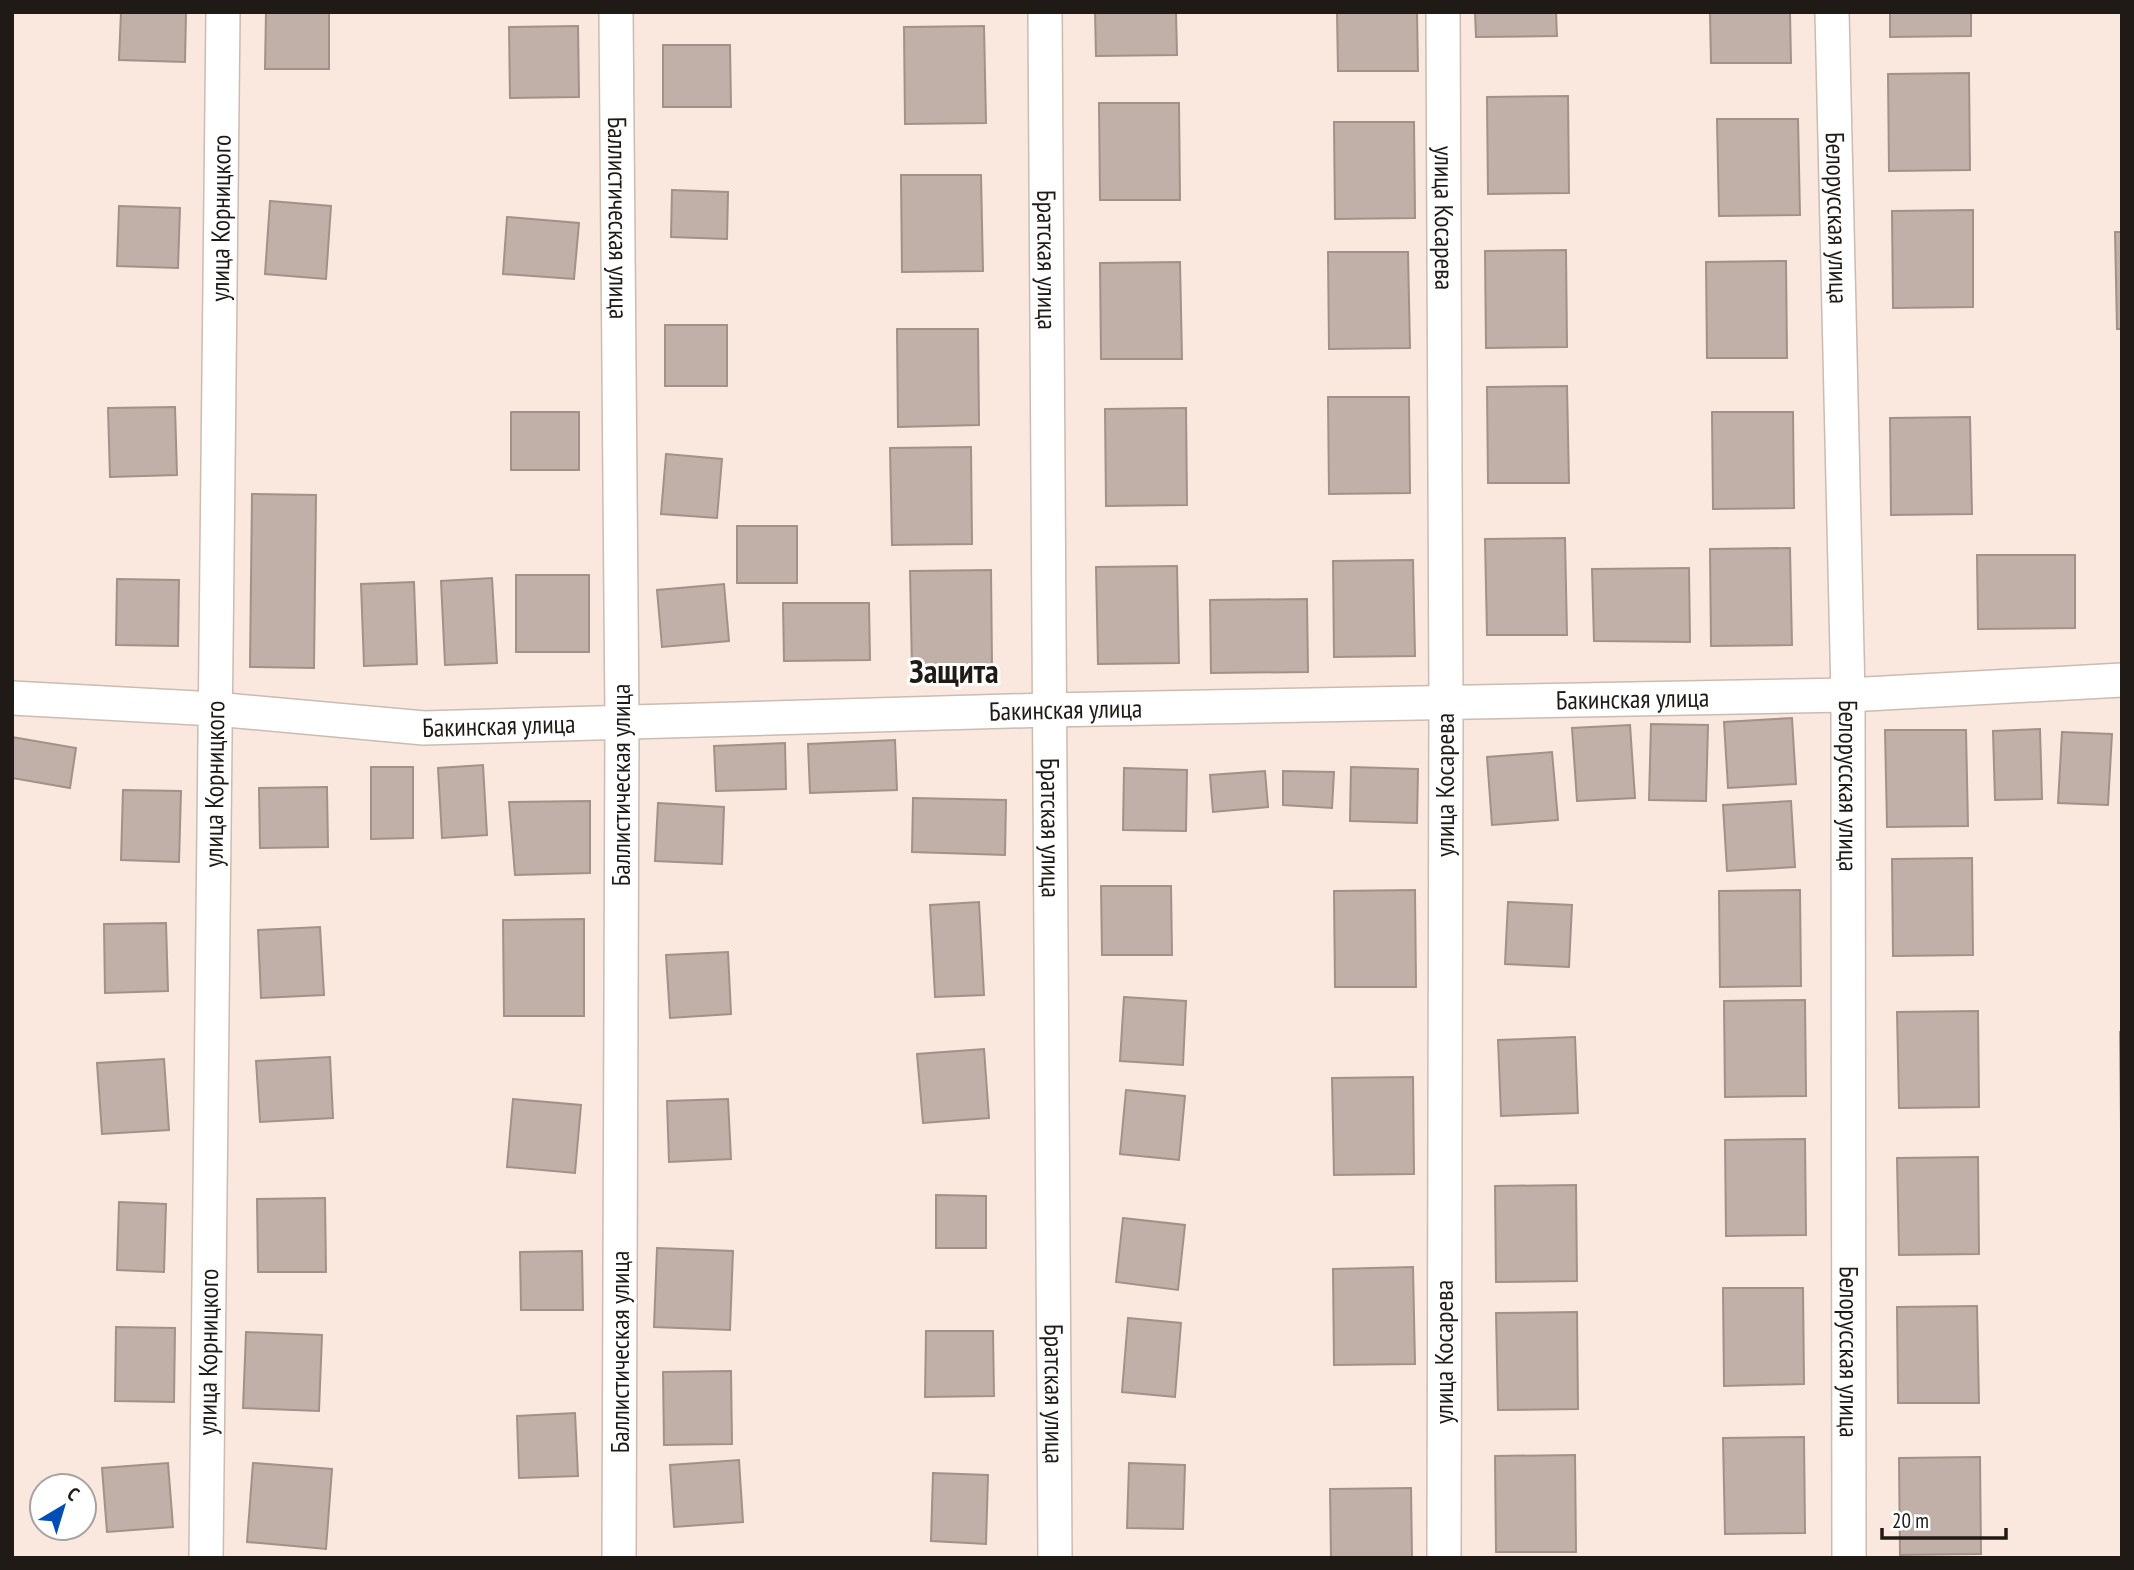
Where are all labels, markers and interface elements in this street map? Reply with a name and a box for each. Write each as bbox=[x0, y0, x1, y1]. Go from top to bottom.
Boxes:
street label: Баллистическая улица bbox=[601, 116, 636, 319]
street label: Белорусская улица bbox=[1819, 132, 1856, 304]
street label: улица Корницкого bbox=[203, 134, 238, 302]
street label: улица Косарева bbox=[1428, 146, 1461, 290]
street label: Братская улица bbox=[1030, 190, 1064, 330]
district label: Защита bbox=[909, 649, 999, 692]
street label: Бакинская улица bbox=[1556, 681, 1709, 716]
street label: Баллистическая улица bbox=[604, 684, 637, 886]
street label: Бакинская улица bbox=[988, 691, 1143, 728]
street label: улица Корницкого bbox=[197, 700, 231, 868]
street label: Белорусская улица bbox=[1832, 700, 1865, 872]
street label: Бакинская улица bbox=[422, 707, 576, 744]
street label: улица Косарева bbox=[1428, 713, 1461, 857]
street label: Братская улица bbox=[1034, 758, 1068, 898]
street label: Баллистическая улица bbox=[603, 1251, 636, 1453]
street label: Белорусская улица bbox=[1833, 1266, 1866, 1438]
street label: улица Корницкого bbox=[190, 1268, 225, 1436]
street label: улица Косарева bbox=[1427, 1280, 1460, 1424]
street label: Братская улица bbox=[1037, 1324, 1071, 1464]
north arrow bbox=[28, 1472, 98, 1542]
text: С bbox=[63, 1481, 85, 1506]
scale bar bbox=[1882, 1496, 2006, 1540]
text: 20 m bbox=[1892, 1507, 1929, 1534]

